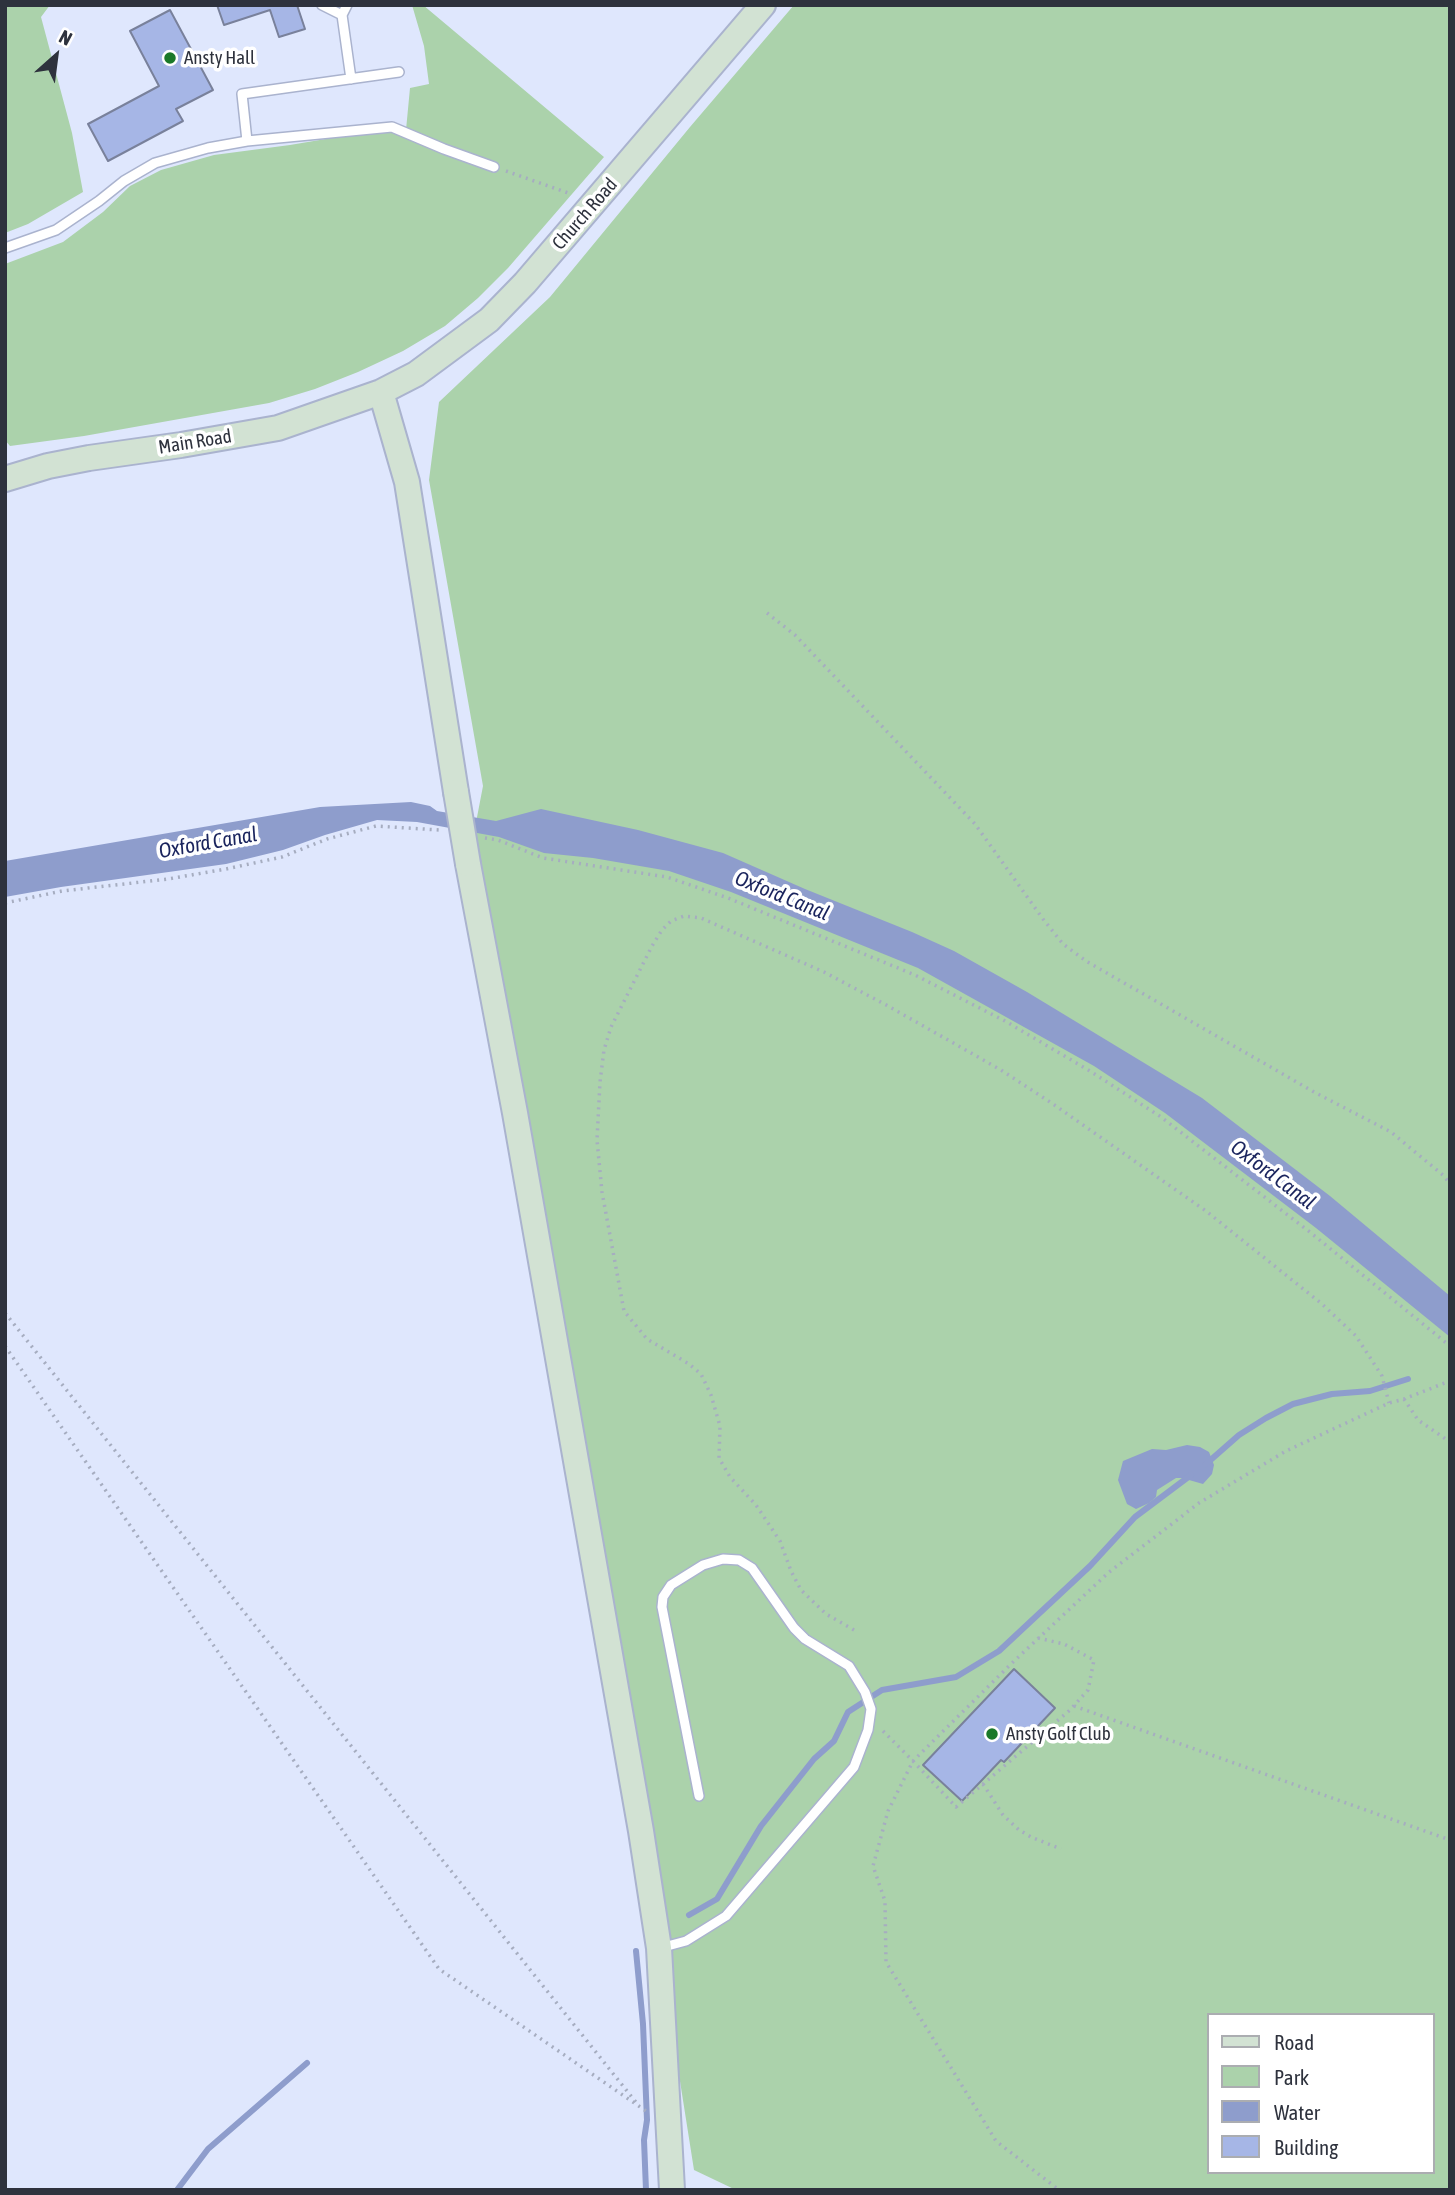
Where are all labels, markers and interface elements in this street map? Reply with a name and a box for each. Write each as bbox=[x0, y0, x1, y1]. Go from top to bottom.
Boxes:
north arrow bbox=[21, 21, 91, 91]
text: N bbox=[56, 25, 76, 50]
place label: Ansty Hall bbox=[184, 47, 255, 69]
marker: Ansty Hall bbox=[162, 50, 178, 66]
street label: Church Road bbox=[548, 173, 622, 255]
street label: Main Road bbox=[157, 425, 233, 459]
water label: Oxford Canal bbox=[157, 822, 259, 864]
water label: Oxford Canal bbox=[731, 866, 833, 926]
water label: Oxford Canal bbox=[1226, 1135, 1320, 1215]
place label: Ansty Golf Club bbox=[1006, 1723, 1111, 1745]
marker: Ansty Golf Club bbox=[984, 1726, 1000, 1742]
legend bbox=[1206, 2013, 1434, 2174]
text: Road bbox=[1274, 2030, 1314, 2054]
text: Park bbox=[1274, 2065, 1309, 2089]
text: Water bbox=[1274, 2100, 1320, 2124]
text: Building bbox=[1274, 2135, 1338, 2159]

